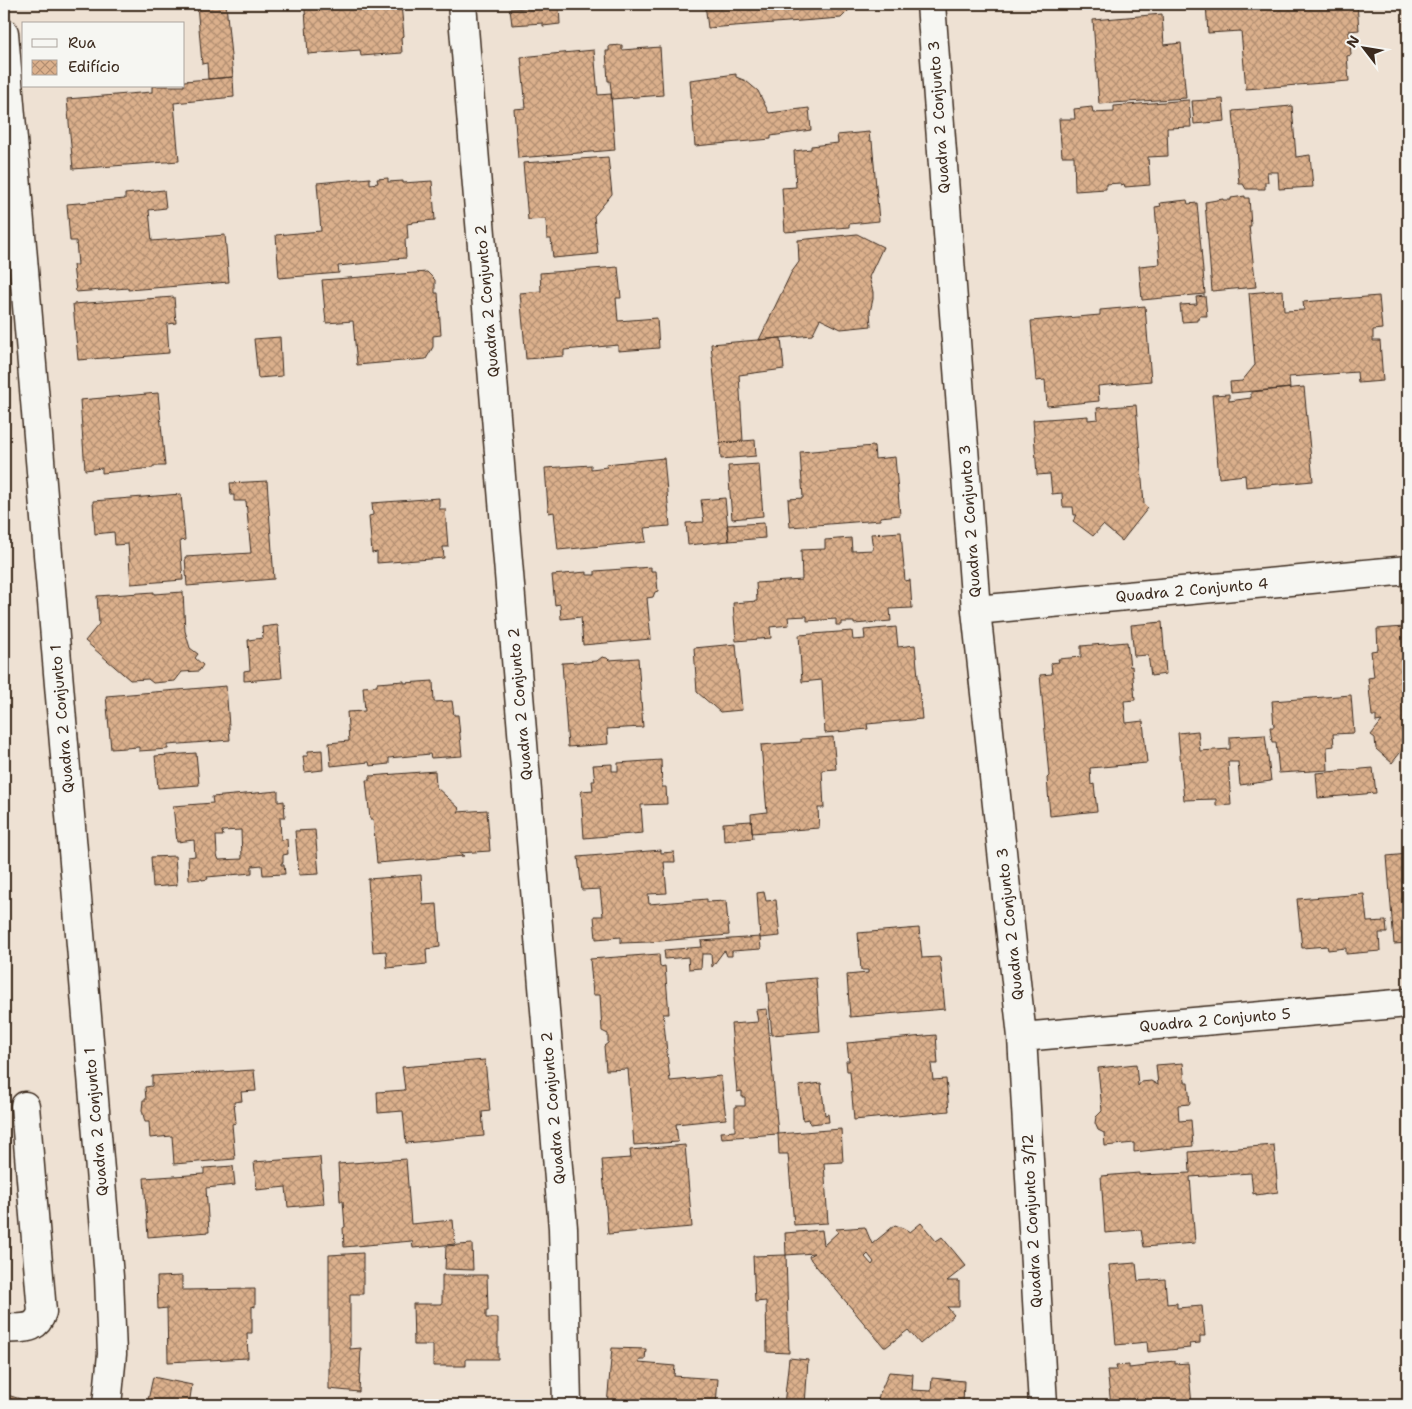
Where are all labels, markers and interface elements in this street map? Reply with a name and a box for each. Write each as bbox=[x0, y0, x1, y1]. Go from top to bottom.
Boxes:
legend bbox=[22, 22, 185, 88]
north arrow bbox=[1340, 22, 1390, 72]
text: N bbox=[1342, 32, 1363, 51]
text: Rua bbox=[68, 33, 97, 53]
street label: Quadra 2 Conjunto 3 bbox=[924, 40, 954, 194]
text: Edifício bbox=[68, 57, 120, 77]
street label: Quadra 2 Conjunto 2 bbox=[470, 224, 504, 378]
street label: Quadra 2 Conjunto 3 bbox=[955, 444, 985, 598]
street label: Quadra 2 Conjunto 4 bbox=[1115, 573, 1269, 607]
street label: Quadra 2 Conjunto 2 bbox=[503, 627, 537, 781]
street label: Quadra 2 Conjunto 1 bbox=[46, 644, 78, 794]
street label: Quadra 2 Conjunto 3 bbox=[992, 847, 1028, 1001]
street label: Quadra 2 Conjunto 5 bbox=[1138, 1003, 1292, 1037]
street label: Quadra 2 Conjunto 2 bbox=[536, 1031, 570, 1185]
street label: Quadra 2 Conjunto 1 bbox=[80, 1047, 112, 1197]
street label: Quadra 2 Conjunto 3/12 bbox=[1017, 1133, 1047, 1309]

